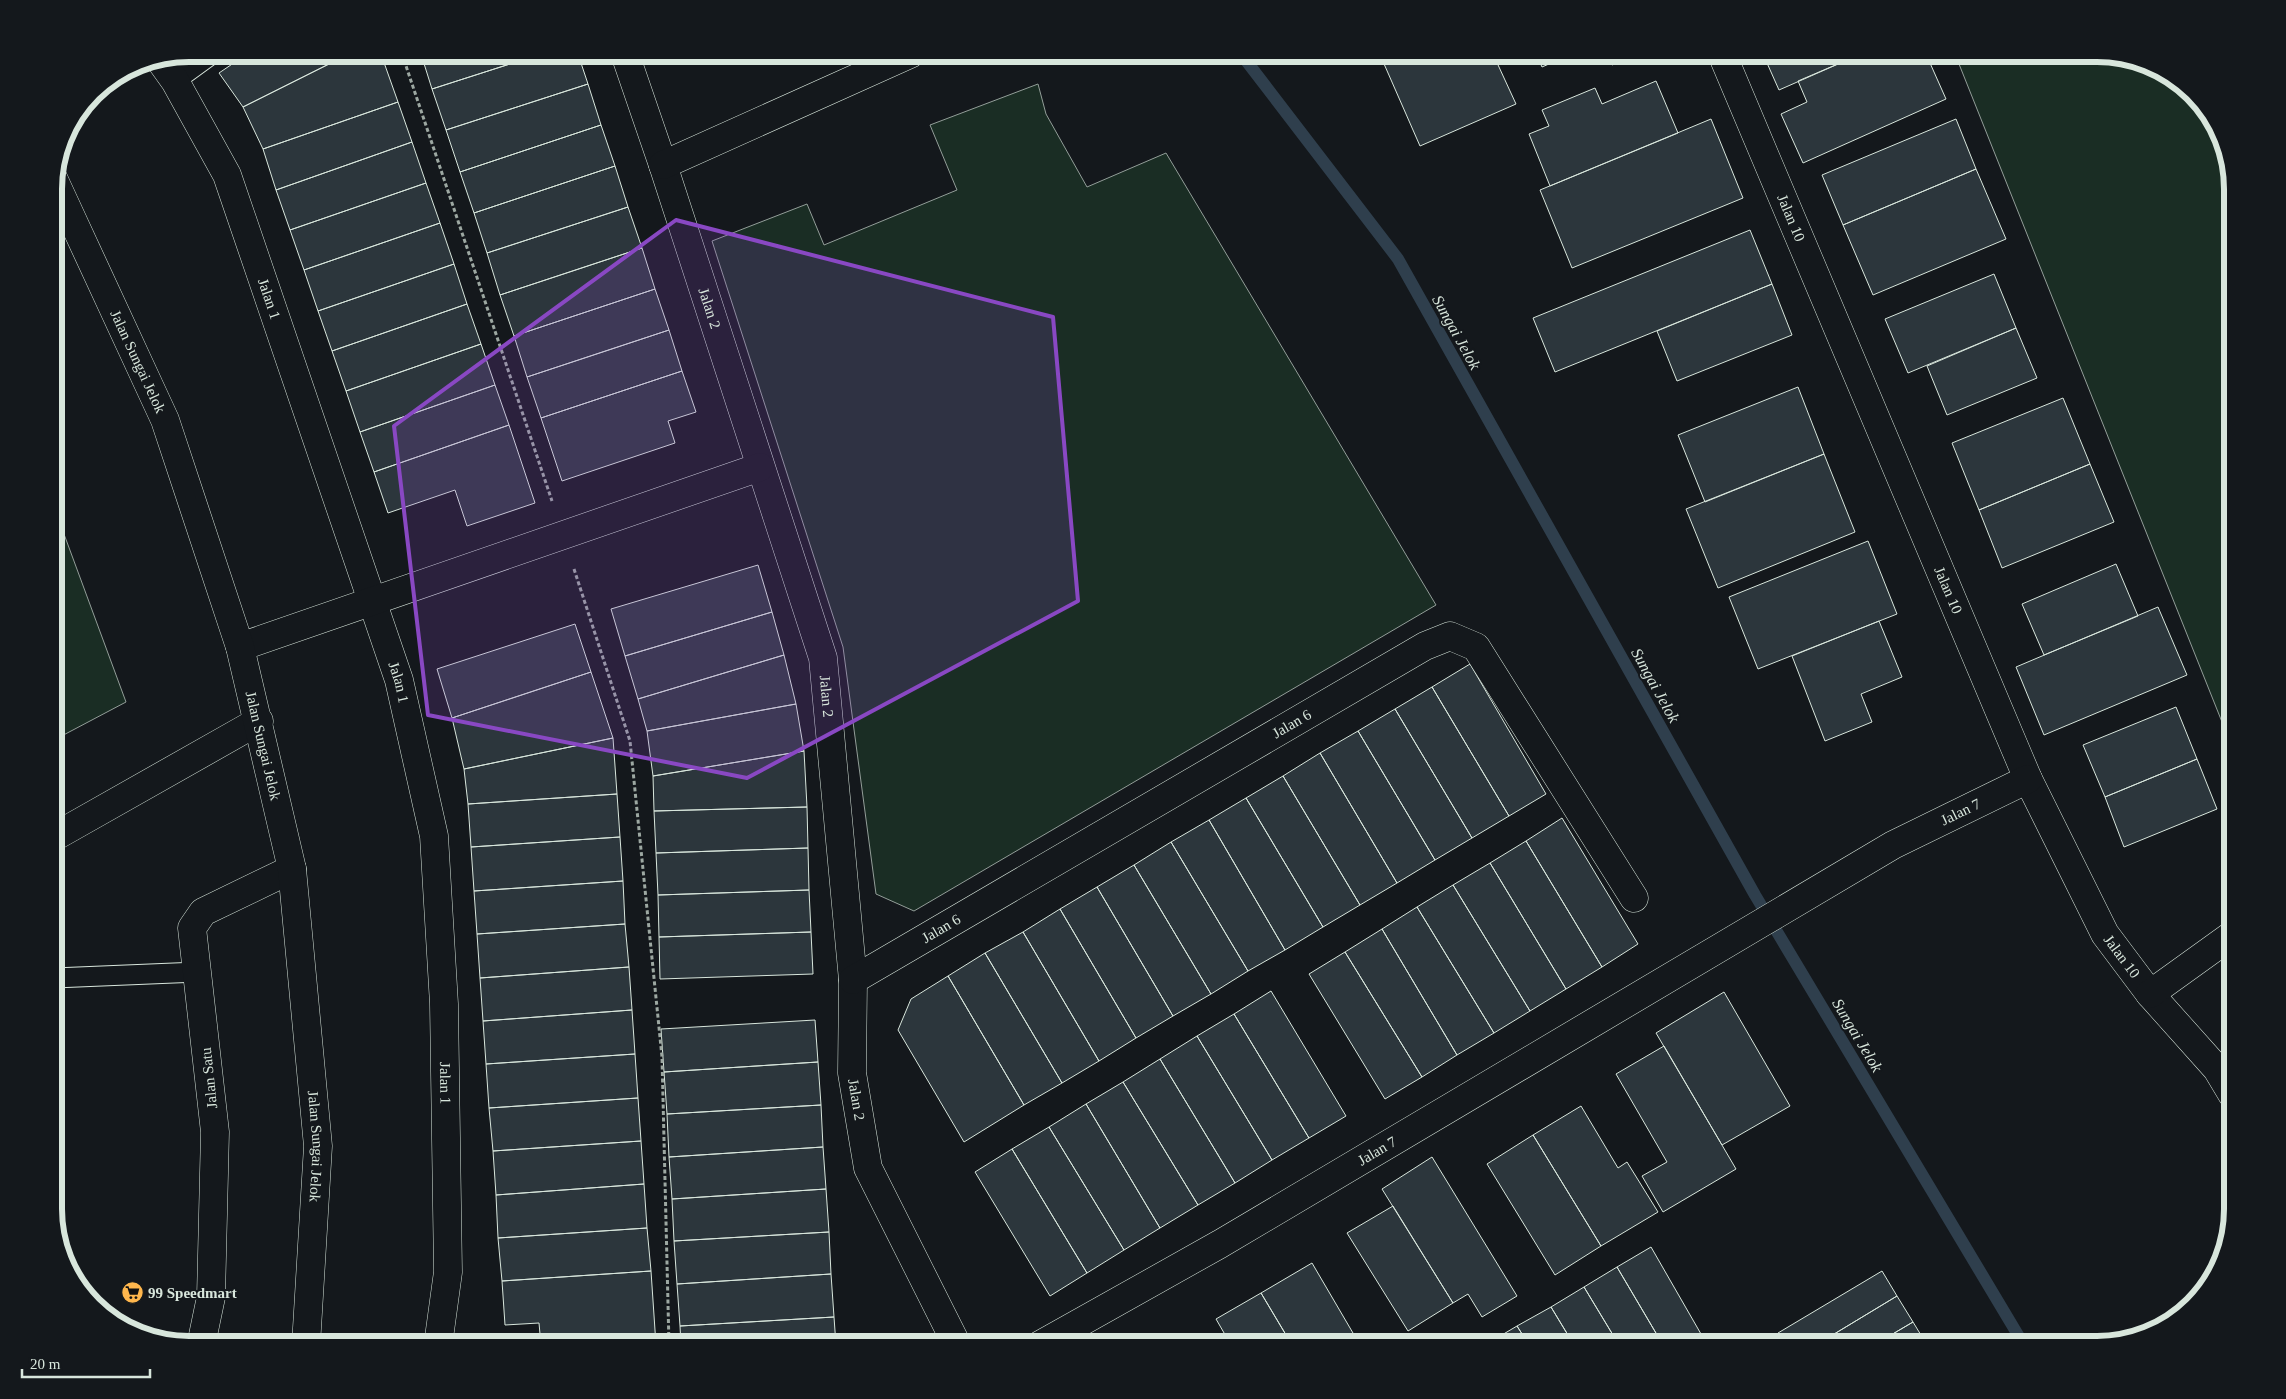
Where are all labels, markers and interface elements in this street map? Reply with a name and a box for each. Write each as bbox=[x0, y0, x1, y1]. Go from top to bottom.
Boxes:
street label: Jalan 10 bbox=[1774, 192, 1808, 244]
street label: Jalan 1 bbox=[255, 276, 284, 321]
street label: Jalan 2 bbox=[695, 286, 724, 331]
water label: Sungai Jelok bbox=[1428, 292, 1484, 374]
street label: Jalan Sungai Jelok bbox=[107, 307, 169, 416]
street label: Jalan 10 bbox=[1931, 564, 1965, 616]
water label: Sungai Jelok bbox=[1627, 645, 1683, 727]
street label: Jalan 1 bbox=[385, 660, 412, 705]
street label: Jalan 2 bbox=[817, 674, 836, 718]
street label: Jalan Sungai Jelok bbox=[243, 690, 284, 803]
street label: Jalan 6 bbox=[1269, 706, 1314, 741]
street label: Jalan 7 bbox=[1938, 795, 1983, 828]
street label: Jalan 6 bbox=[919, 911, 964, 946]
street label: Jalan 10 bbox=[2101, 932, 2143, 981]
water label: Sungai Jelok bbox=[1828, 996, 1886, 1076]
street label: Jalan Satu bbox=[198, 1046, 220, 1109]
street label: Jalan 1 bbox=[437, 1062, 453, 1104]
street label: Jalan 2 bbox=[845, 1077, 868, 1122]
street label: Jalan Sungai Jelok bbox=[305, 1090, 326, 1203]
street label: Jalan 7 bbox=[1355, 1133, 1400, 1168]
supermarket icon: 99 Speedmart bbox=[120, 1281, 144, 1305]
place label: 99 Speedmart bbox=[148, 1285, 237, 1301]
scale bar bbox=[22, 1346, 150, 1378]
text: 20 m bbox=[30, 1356, 61, 1372]

